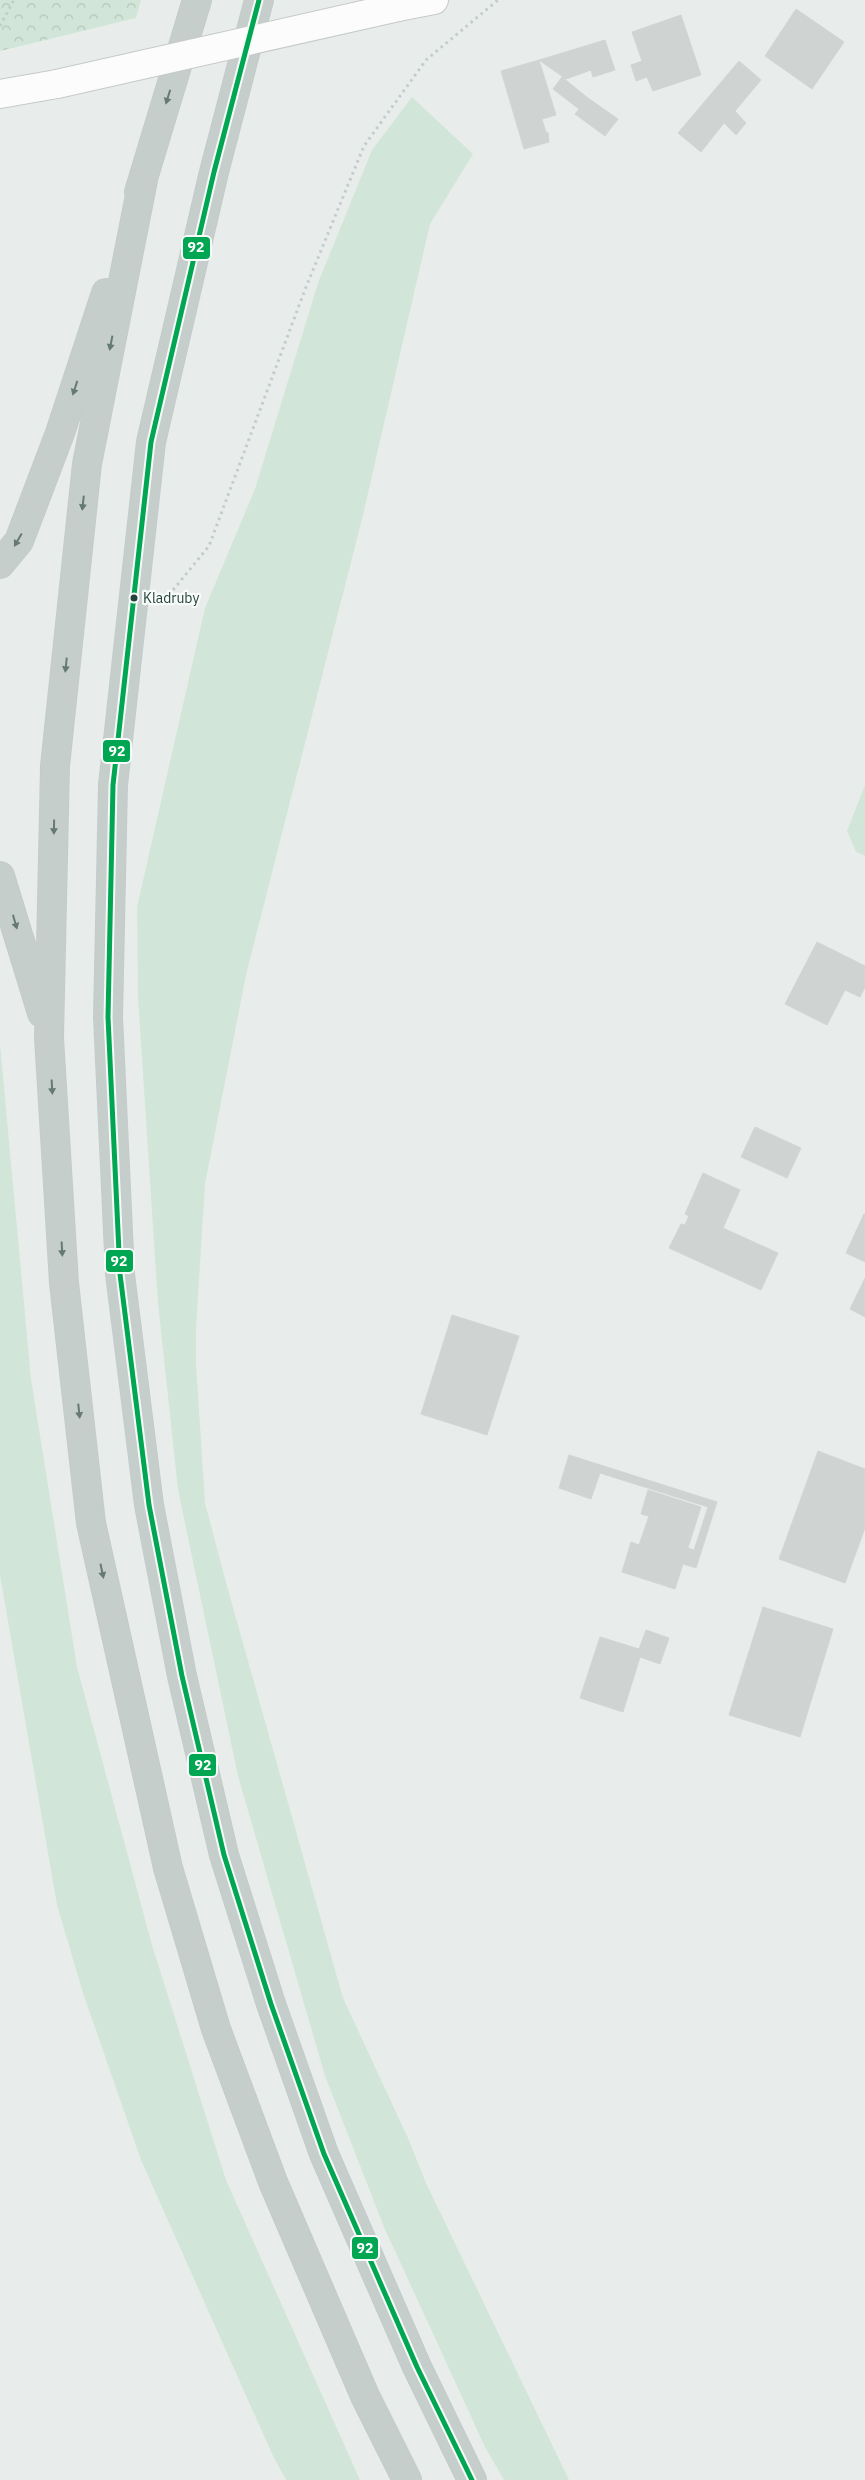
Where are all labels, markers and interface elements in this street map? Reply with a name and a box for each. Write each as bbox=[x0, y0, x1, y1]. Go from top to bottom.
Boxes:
one-way arrow bbox=[163, 90, 171, 105]
line badge: 92 bbox=[182, 236, 211, 260]
text: 92 bbox=[188, 238, 204, 256]
one-way arrow bbox=[107, 336, 115, 351]
one-way arrow bbox=[71, 381, 78, 396]
one-way arrow bbox=[79, 496, 87, 512]
one-way arrow bbox=[14, 533, 22, 548]
place label: Kladruby bbox=[143, 589, 199, 607]
marker: Kladruby bbox=[129, 593, 139, 603]
one-way arrow bbox=[62, 657, 70, 673]
line badge: 92 bbox=[102, 739, 131, 763]
text: 92 bbox=[109, 742, 125, 760]
one-way arrow bbox=[50, 819, 58, 835]
one-way arrow bbox=[12, 915, 20, 930]
one-way arrow bbox=[49, 1079, 57, 1095]
one-way arrow bbox=[59, 1241, 67, 1257]
line badge: 92 bbox=[105, 1249, 134, 1273]
text: 92 bbox=[111, 1252, 127, 1270]
one-way arrow bbox=[75, 1403, 83, 1419]
one-way arrow bbox=[98, 1564, 106, 1579]
line badge: 92 bbox=[188, 1753, 217, 1777]
text: 92 bbox=[195, 1756, 211, 1774]
line badge: 92 bbox=[351, 2236, 379, 2260]
text: 92 bbox=[357, 2239, 373, 2257]

